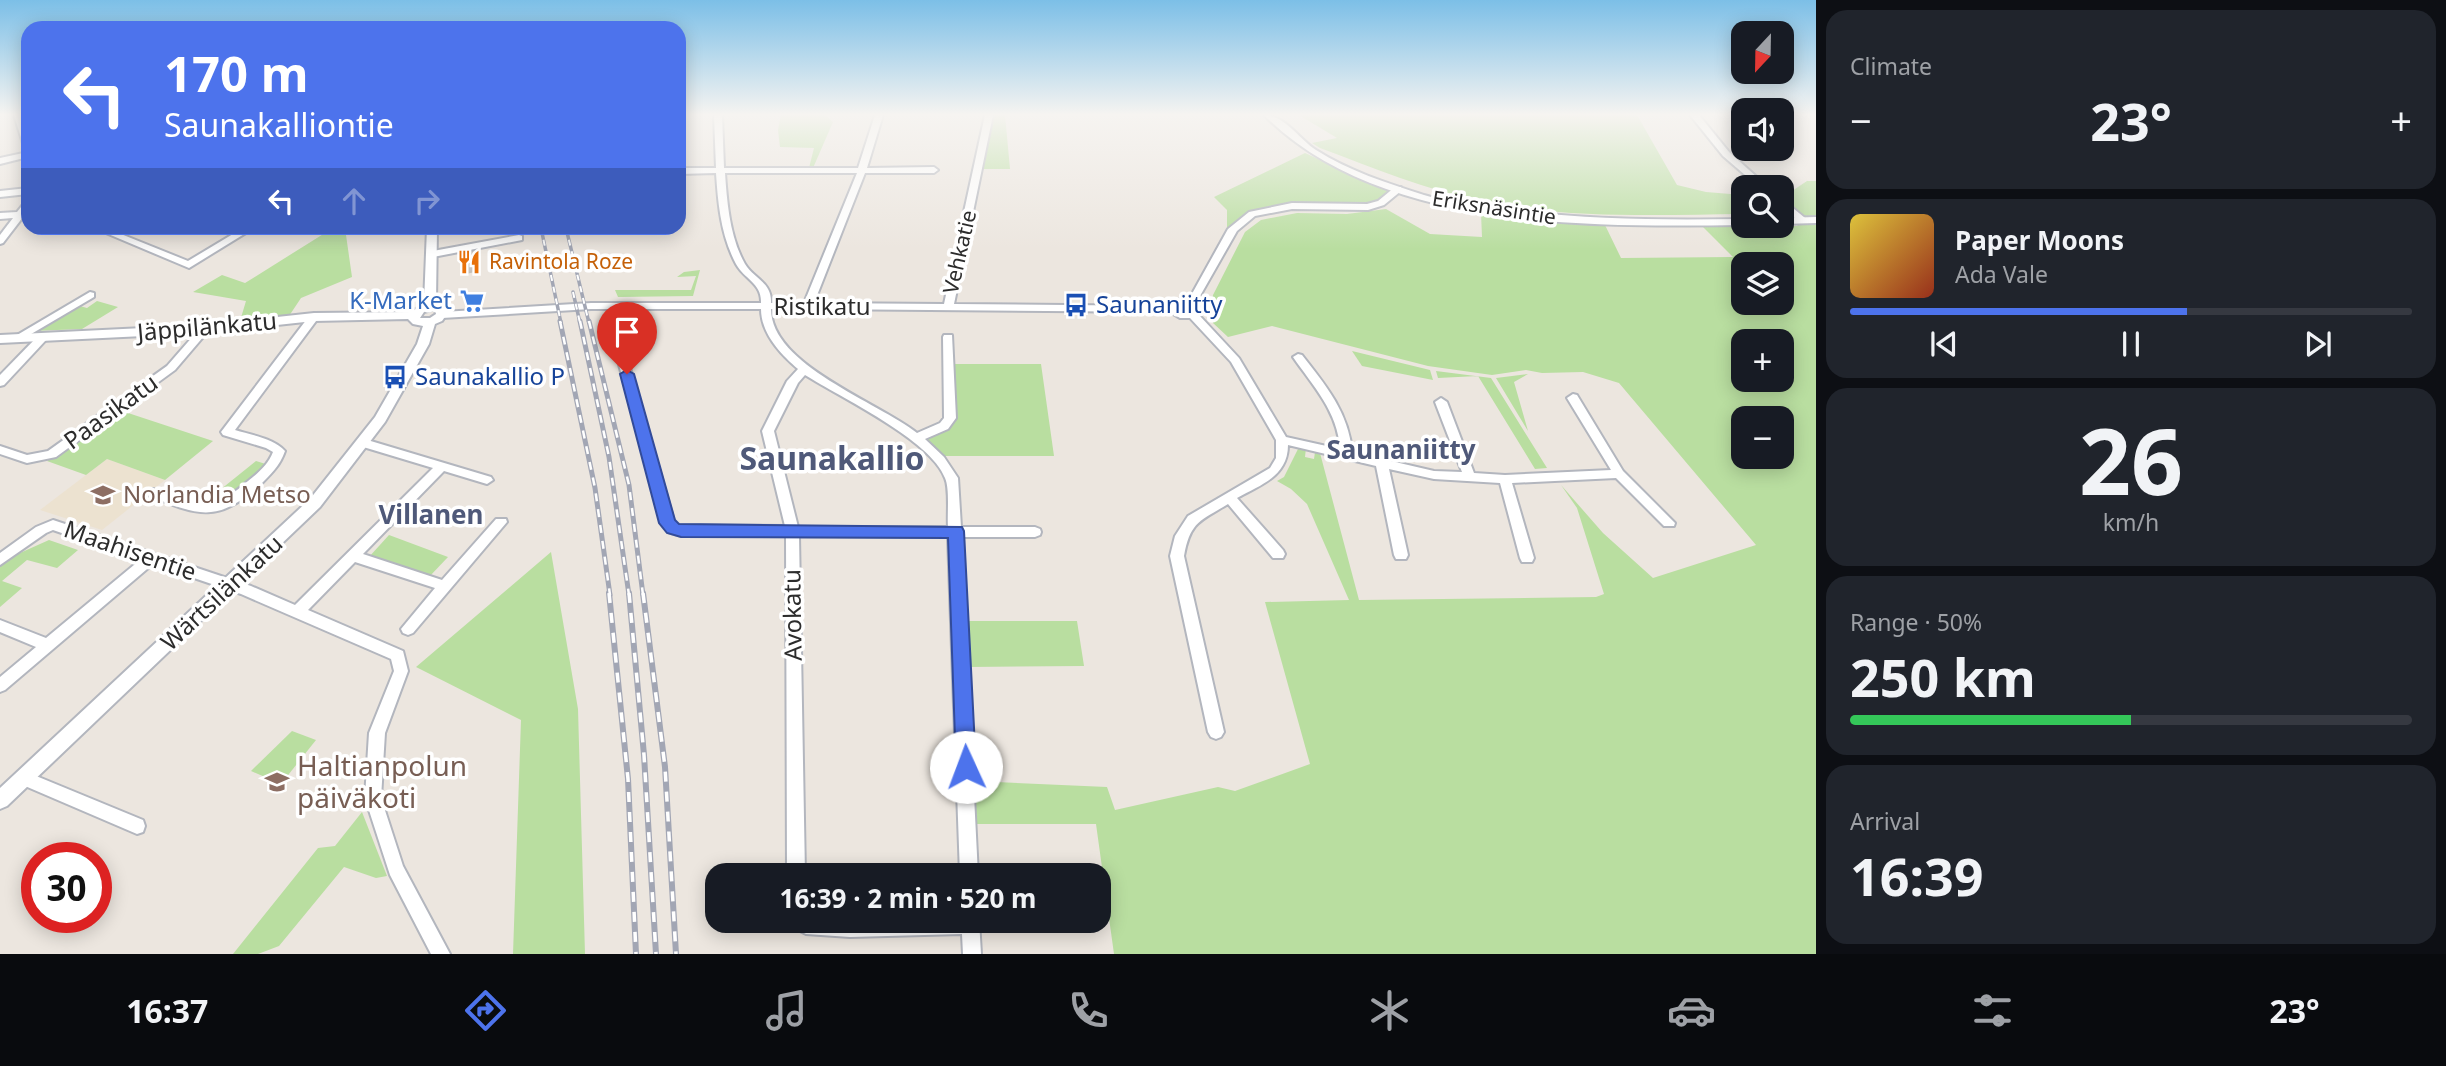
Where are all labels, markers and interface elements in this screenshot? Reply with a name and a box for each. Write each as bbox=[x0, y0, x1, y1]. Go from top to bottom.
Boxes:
north arrow bbox=[1731, 21, 1794, 84]
map controls bbox=[1731, 21, 1794, 469]
text: 170 m bbox=[164, 40, 309, 106]
icon: left bbox=[49, 49, 140, 140]
text: Climate bbox=[1850, 50, 1932, 82]
text: 23° bbox=[2090, 85, 2172, 156]
text: − bbox=[1850, 94, 1872, 146]
text: + bbox=[2390, 94, 2412, 146]
button: sound bbox=[1731, 98, 1794, 161]
text: Saunakalliontie bbox=[164, 103, 394, 146]
button: search bbox=[1731, 175, 1794, 238]
icon: left bbox=[262, 182, 300, 220]
icon: ahead bbox=[335, 182, 373, 220]
icon: right bbox=[408, 182, 446, 220]
street label: Eriksnäsintie bbox=[1430, 183, 1558, 231]
street label: Vehkatie bbox=[936, 207, 982, 296]
text: Paper Moons bbox=[1955, 222, 2124, 258]
place label: Ravintola Roze bbox=[489, 247, 633, 275]
restaurant icon: Ravintola Roze bbox=[455, 248, 483, 276]
button: layers bbox=[1731, 252, 1794, 315]
text: Ada Vale bbox=[1955, 258, 2048, 290]
place label: K-Market bbox=[349, 283, 452, 316]
supermarket icon: K-Market bbox=[458, 287, 486, 315]
place label: Saunaniitty bbox=[1096, 287, 1223, 320]
street label: Ristikatu bbox=[773, 289, 871, 322]
bus stop icon: Saunaniitty bbox=[1062, 291, 1090, 319]
pin bbox=[597, 302, 657, 374]
street label: Jäppilänkatu bbox=[134, 303, 278, 348]
icon: arrive bbox=[608, 313, 646, 351]
icon: previous bbox=[1925, 325, 1963, 363]
icon: pause bbox=[2112, 325, 2150, 363]
icon: next bbox=[2299, 325, 2337, 363]
button: + bbox=[1731, 329, 1794, 392]
place label: Saunakallio P bbox=[415, 359, 565, 392]
bus stop icon: Saunakallio P bbox=[381, 363, 409, 391]
street label: Paasikatu bbox=[56, 365, 164, 456]
text: 26 bbox=[2079, 398, 2183, 522]
button: − bbox=[1731, 406, 1794, 469]
district label: Saunaniitty bbox=[1326, 431, 1476, 467]
district label: Saunakallio bbox=[739, 436, 925, 479]
place label: Norlandia Metso bbox=[123, 477, 311, 510]
school or university icon: Norlandia Metso bbox=[89, 481, 117, 509]
district label: Villanen bbox=[378, 496, 484, 532]
text: km/h bbox=[2103, 506, 2159, 538]
street label: Maahisentie bbox=[60, 512, 201, 588]
street label: Wärtsilänkatu bbox=[153, 527, 289, 657]
street label: Avokatu bbox=[774, 569, 809, 661]
text: Range · 50% bbox=[1850, 606, 1982, 638]
text: 250 km bbox=[1850, 641, 2036, 712]
position arrow bbox=[929, 730, 1003, 804]
place label: Haltianpolun päiväkoti bbox=[297, 746, 467, 816]
school or university icon: Haltianpolun päiväkoti bbox=[263, 768, 291, 796]
text: Arrival bbox=[1850, 805, 1920, 837]
text: 16:39 bbox=[1850, 840, 1984, 911]
speed limit sign: 30 bbox=[21, 842, 112, 933]
text: 16:39 · 2 min · 520 m bbox=[780, 880, 1036, 916]
icon: directions bbox=[461, 986, 510, 1035]
icon: music bbox=[762, 986, 811, 1035]
icon: phone bbox=[1064, 986, 1113, 1035]
icon: climate bbox=[1365, 986, 1414, 1035]
icon: car bbox=[1667, 986, 1716, 1035]
icon: filters bbox=[1968, 986, 2017, 1035]
text: 16:37 bbox=[126, 989, 208, 1032]
text: 23° bbox=[2270, 989, 2320, 1032]

